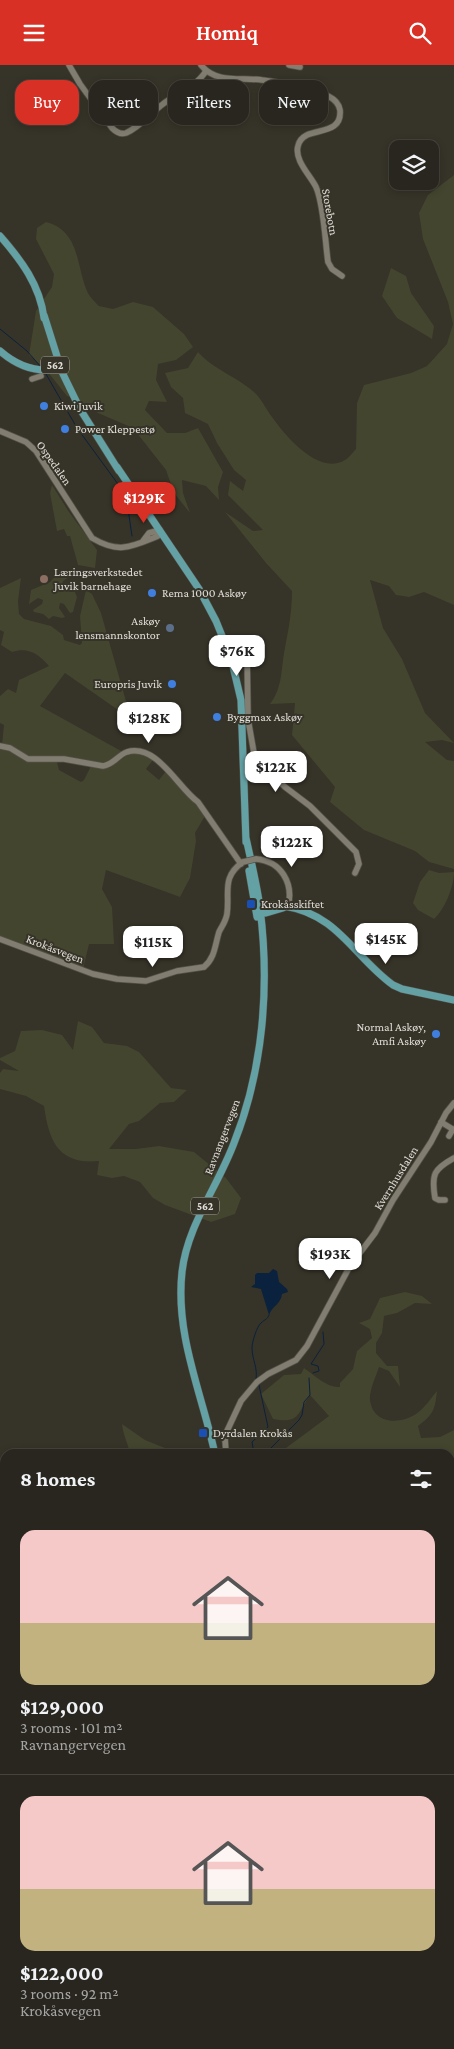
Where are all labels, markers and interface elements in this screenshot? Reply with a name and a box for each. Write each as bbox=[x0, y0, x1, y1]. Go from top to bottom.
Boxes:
icon: menu bbox=[20, 19, 48, 47]
icon: search bbox=[406, 19, 434, 47]
text: Homiq bbox=[196, 20, 258, 45]
chip: Buy bbox=[15, 80, 79, 125]
chip: Rent bbox=[89, 80, 158, 125]
chip: Filters bbox=[168, 80, 249, 125]
chip: New bbox=[259, 80, 328, 125]
map controls bbox=[389, 140, 439, 190]
button: layers bbox=[389, 140, 439, 190]
street label: Storebotn bbox=[319, 188, 341, 237]
road number: 562 bbox=[41, 357, 69, 373]
place label: Kiwi Juvik bbox=[54, 399, 103, 413]
marker: Kiwi Juvik bbox=[38, 400, 50, 412]
place label: Power Kleppestø bbox=[75, 422, 155, 436]
marker: Power Kleppestø bbox=[59, 423, 71, 435]
street label: Ospedalen bbox=[34, 438, 75, 488]
pin: $129K bbox=[109, 481, 179, 524]
text: $129K bbox=[123, 489, 165, 506]
place label: Læringsverkstedet Juvik barnehage bbox=[53, 565, 143, 593]
marker: Læringsverkstedet Juvik barnehage bbox=[38, 573, 50, 585]
place label: Rema 1000 Askøy bbox=[162, 586, 247, 600]
marker: Rema 1000 Askøy bbox=[146, 587, 158, 599]
place label: Askøy lensmannskontor bbox=[75, 614, 161, 642]
marker: Askøy lensmannskontor bbox=[164, 622, 176, 634]
pin: $76K bbox=[207, 635, 267, 677]
text: $76K bbox=[220, 642, 254, 659]
place label: Europris Juvik bbox=[94, 677, 162, 691]
marker: Europris Juvik bbox=[166, 678, 178, 690]
pin: $128K bbox=[114, 701, 184, 744]
text: $128K bbox=[128, 709, 170, 726]
place label: Byggmax Askøy bbox=[227, 710, 303, 724]
marker: Byggmax Askøy bbox=[211, 711, 223, 723]
pin: $122K bbox=[241, 751, 311, 793]
text: $122K bbox=[256, 758, 296, 775]
pin: $122K bbox=[257, 825, 327, 868]
text: $122K bbox=[272, 833, 312, 850]
place label: Krokåsskiftet bbox=[261, 897, 325, 911]
marker: Krokåsskiftet bbox=[245, 898, 257, 910]
pin: $145K bbox=[351, 923, 421, 965]
pin: $115K bbox=[118, 925, 188, 968]
text: $145K bbox=[366, 930, 406, 947]
street label: Krokåsvegen bbox=[24, 932, 86, 967]
text: $115K bbox=[134, 933, 172, 950]
place label: Normal Askøy, Amfi Askøy bbox=[356, 1020, 426, 1048]
marker: Normal Askøy, Amfi Askøy bbox=[430, 1028, 442, 1040]
street label: Ravnangervegen bbox=[201, 1097, 243, 1177]
street label: Kvernhusdalen bbox=[371, 1143, 421, 1212]
road number: 562 bbox=[191, 1197, 219, 1215]
pin: $193K bbox=[295, 1237, 365, 1280]
text: $193K bbox=[310, 1245, 350, 1262]
place label: Dyrdalen Krokås bbox=[213, 1426, 293, 1440]
marker: Dyrdalen Krokås bbox=[197, 1427, 209, 1439]
icon: filters bbox=[407, 1465, 435, 1493]
text: 8 homes bbox=[20, 1467, 95, 1491]
icon: home bbox=[183, 1563, 273, 1653]
text: $129,000 bbox=[20, 1695, 104, 1719]
text: 3 rooms · 101 m² bbox=[20, 1719, 123, 1736]
text: Ravnangervegen bbox=[20, 1736, 126, 1753]
icon: home bbox=[183, 1828, 273, 1918]
text: $122,000 bbox=[20, 1961, 103, 1985]
text: 3 rooms · 92 m² bbox=[20, 1985, 118, 2002]
text: Krokåsvegen bbox=[20, 2002, 101, 2019]

